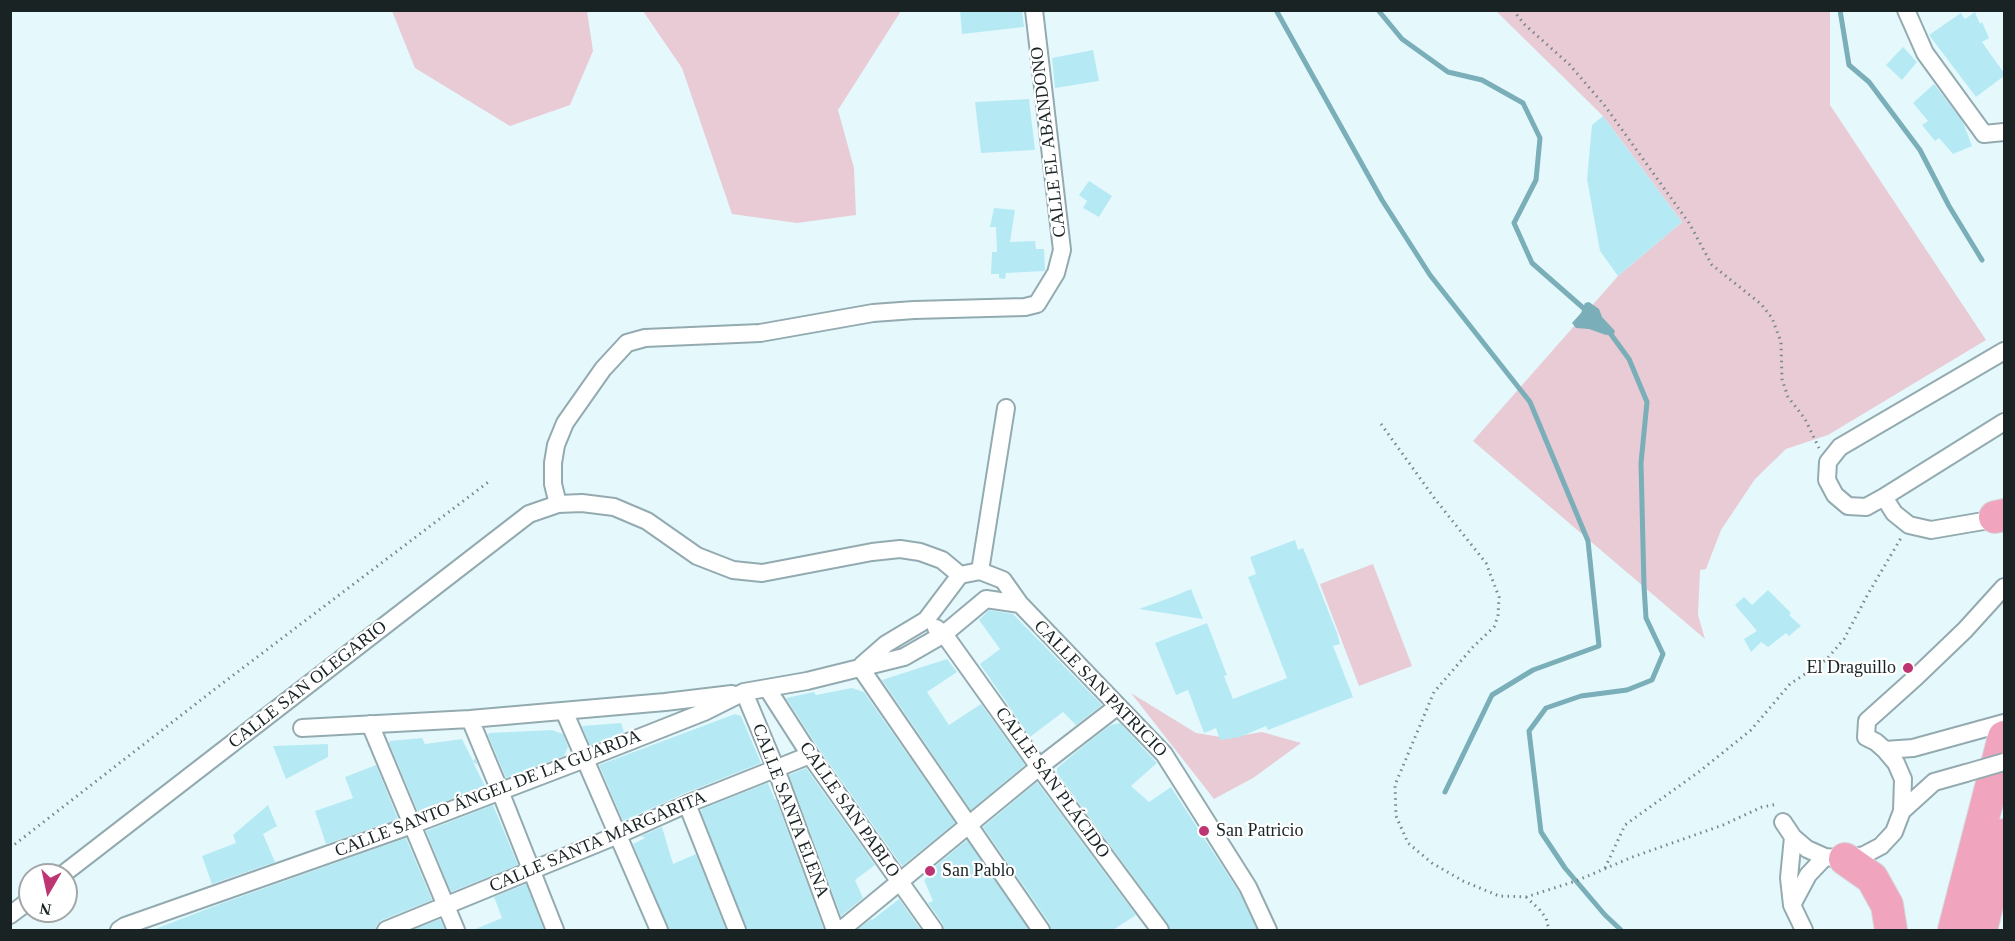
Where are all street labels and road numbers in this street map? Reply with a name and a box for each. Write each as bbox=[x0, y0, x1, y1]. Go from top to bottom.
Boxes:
street label: CALLE EL ABANDONO bbox=[1027, 45, 1071, 239]
street label: CALLE SAN OLEGARIO bbox=[225, 616, 391, 754]
street label: CALLE SAN PATRICIO bbox=[1029, 616, 1171, 762]
street label: CALLE SAN PLÁCIDO bbox=[990, 703, 1114, 863]
street label: CALLE SANTA ELENA bbox=[747, 721, 833, 901]
street label: CALLE SANTO ÁNGEL DE LA GUARDA bbox=[332, 725, 644, 863]
street label: CALLE SAN PABLO bbox=[794, 738, 904, 882]
street label: CALLE SANTA MARGARITA bbox=[486, 787, 710, 897]

